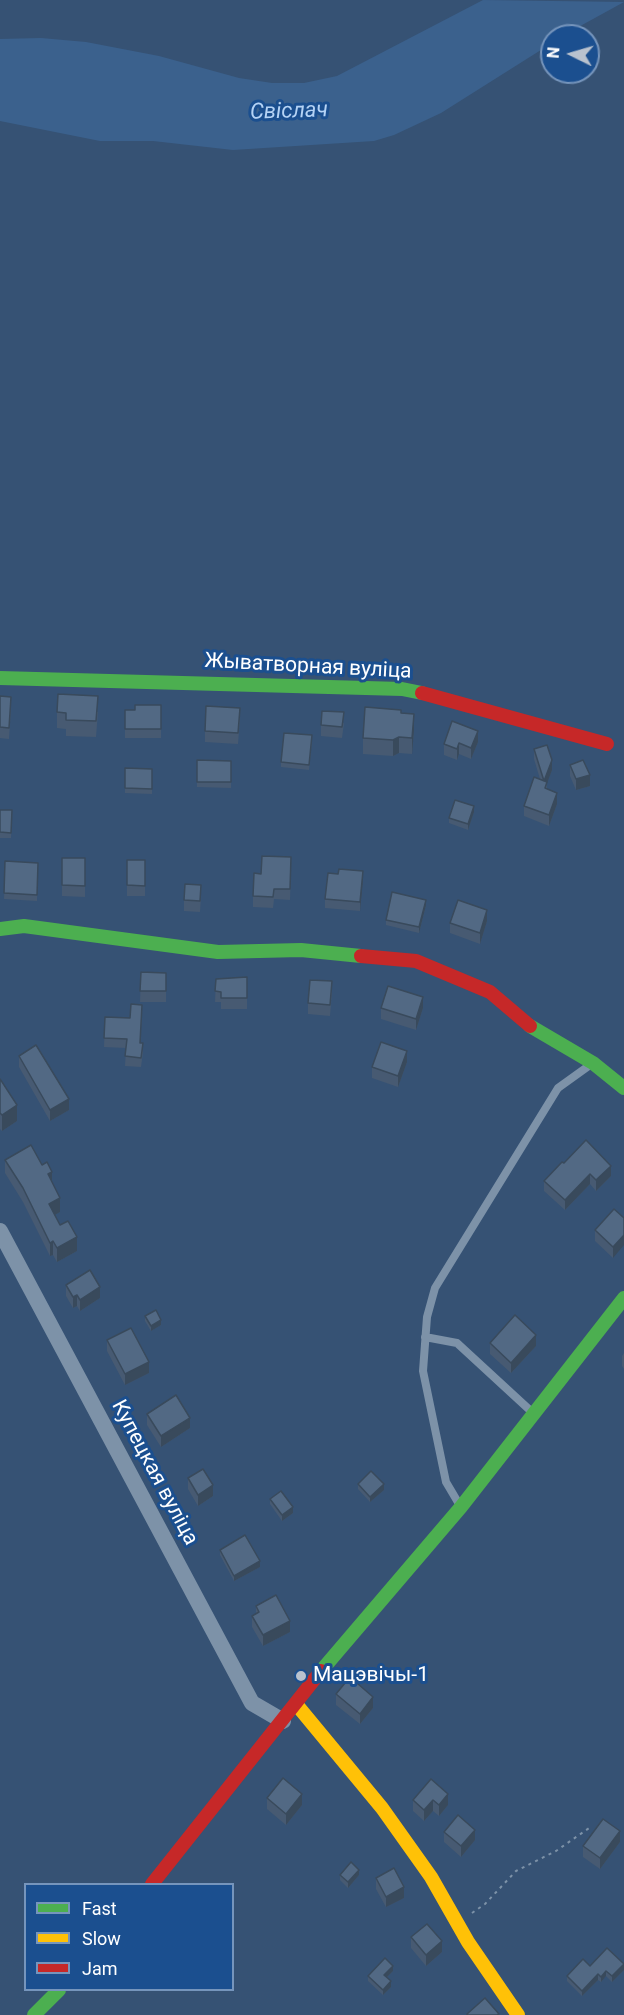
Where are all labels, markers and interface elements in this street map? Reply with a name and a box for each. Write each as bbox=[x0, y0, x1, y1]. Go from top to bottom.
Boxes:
north arrow bbox=[540, 24, 600, 84]
text: N bbox=[544, 46, 564, 59]
water label: Свіслач bbox=[250, 97, 328, 127]
street label: Жыватворная вуліца bbox=[204, 649, 412, 685]
street label: Купецкая вуліца bbox=[105, 1396, 203, 1550]
place label: Мацэвічы-1 bbox=[313, 1663, 429, 1689]
marker: Мацэвічы-1 bbox=[294, 1669, 308, 1683]
legend bbox=[24, 1883, 234, 1991]
text: Fast bbox=[82, 1898, 117, 1919]
text: Slow bbox=[82, 1928, 121, 1949]
text: Jam bbox=[82, 1958, 118, 1979]

